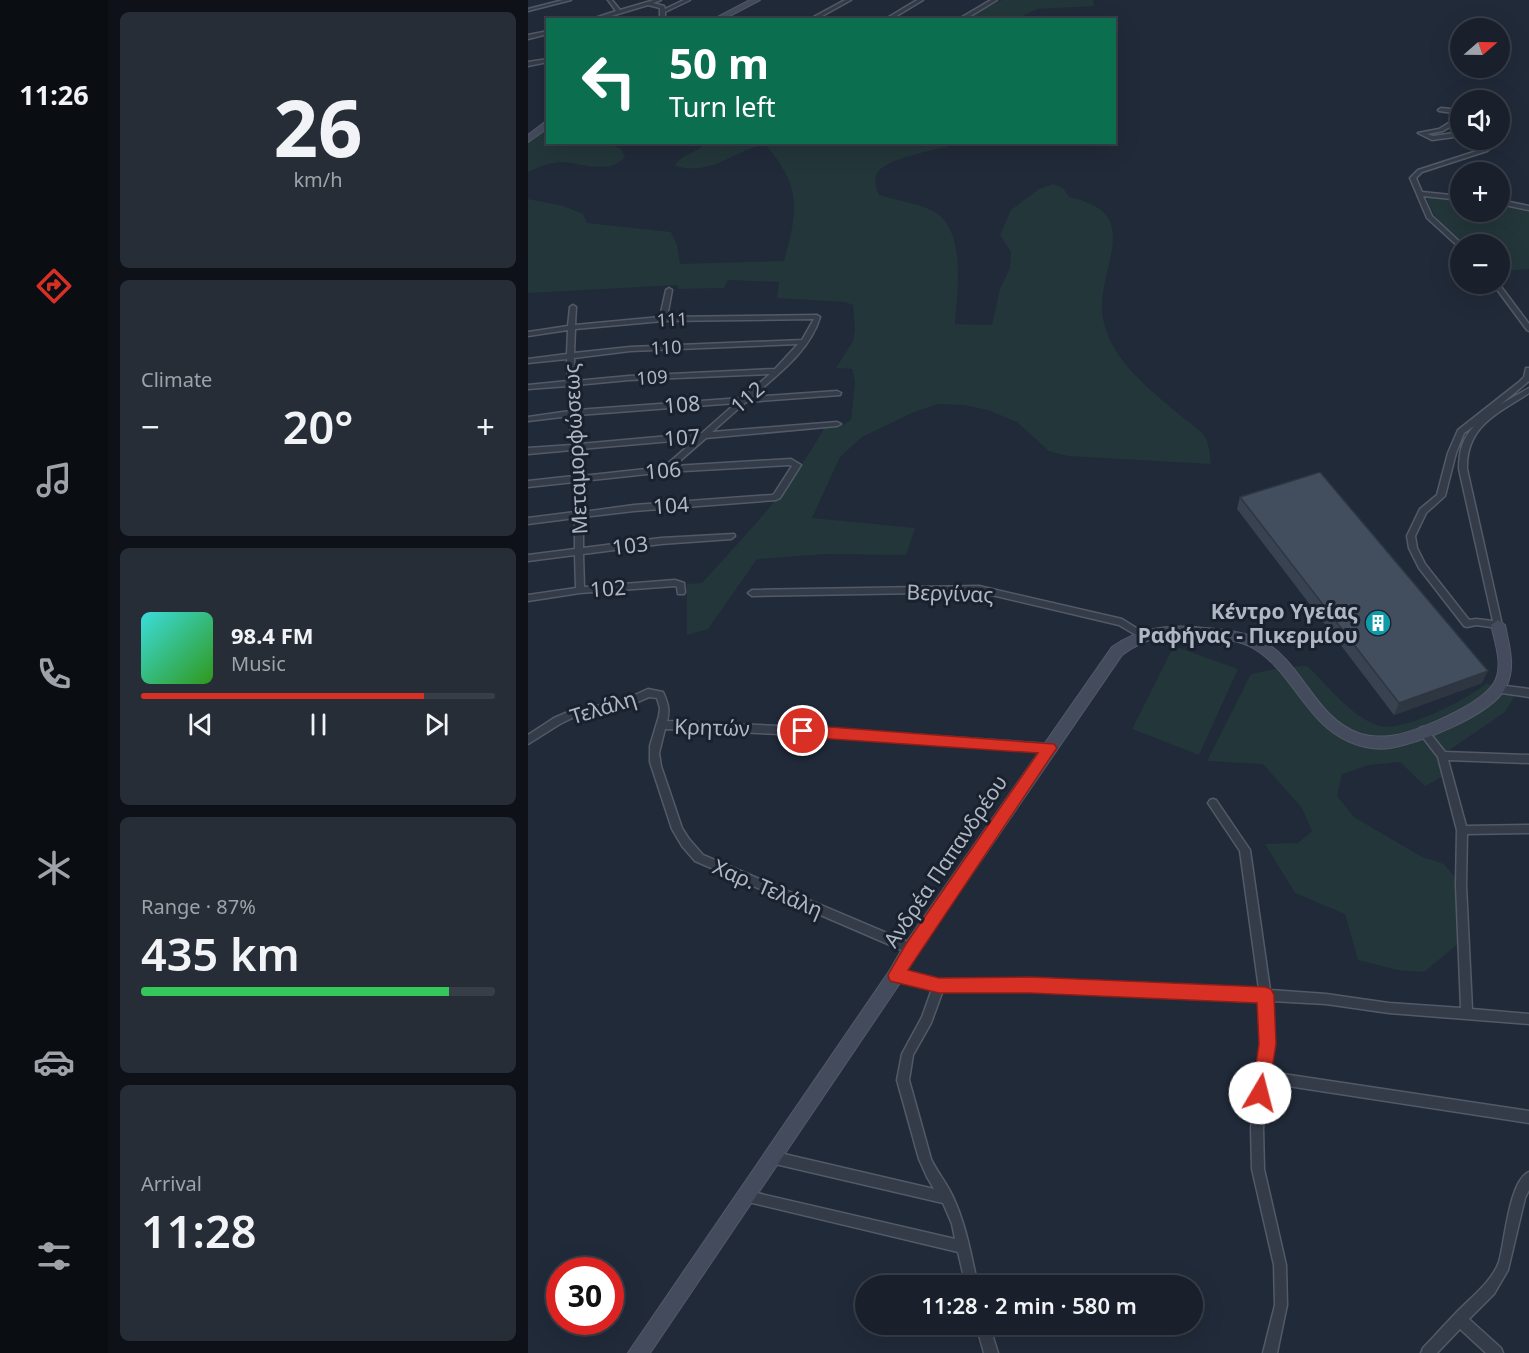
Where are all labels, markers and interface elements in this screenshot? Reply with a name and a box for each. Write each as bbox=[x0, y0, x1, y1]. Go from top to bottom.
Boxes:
north arrow bbox=[1450, 18, 1510, 78]
map controls bbox=[1450, 18, 1510, 294]
text: 50 m bbox=[669, 34, 769, 91]
icon: left bbox=[570, 42, 648, 120]
text: 26 bbox=[273, 74, 363, 180]
text: 11:26 bbox=[19, 76, 89, 113]
text: Turn left bbox=[669, 88, 775, 125]
button: sound bbox=[1450, 90, 1510, 150]
button: + bbox=[1450, 162, 1510, 222]
text: km/h bbox=[293, 166, 343, 193]
button: − bbox=[1450, 234, 1510, 294]
icon: directions bbox=[33, 265, 75, 307]
street label: 111 bbox=[656, 306, 688, 332]
street label: 110 bbox=[650, 334, 682, 360]
street label: Μεταμορφώσεως bbox=[557, 363, 593, 535]
street label: 109 bbox=[636, 364, 668, 390]
text: Climate bbox=[141, 366, 212, 393]
street label: 112 bbox=[724, 375, 770, 419]
street label: 108 bbox=[663, 388, 701, 420]
text: 20° bbox=[283, 396, 353, 457]
text: − bbox=[141, 404, 160, 449]
text: + bbox=[476, 404, 495, 449]
street label: 107 bbox=[663, 422, 701, 452]
street label: 106 bbox=[644, 454, 682, 486]
icon: music bbox=[33, 459, 75, 501]
street label: 104 bbox=[652, 490, 690, 520]
street label: 103 bbox=[610, 529, 650, 561]
street label: 102 bbox=[589, 573, 627, 603]
street label: Βεργίνας bbox=[906, 577, 994, 609]
place label: Κέντρο Υγείας Ραφήνας - Πικερμίου bbox=[1138, 597, 1358, 649]
building icon: Κέντρο Υγείας Ραφήνας - Πικερμίου bbox=[1363, 608, 1393, 638]
text: 98.4 FM bbox=[231, 620, 313, 650]
text: Music bbox=[231, 650, 286, 677]
icon: phone bbox=[33, 653, 75, 695]
street label: Τελάλη bbox=[567, 684, 639, 730]
pin bbox=[777, 705, 828, 756]
icon: previous bbox=[184, 708, 217, 741]
icon: pause bbox=[302, 708, 335, 741]
icon: next bbox=[420, 708, 453, 741]
street label: Κρητών bbox=[674, 712, 750, 742]
icon: arrive bbox=[786, 714, 819, 747]
street label: Ανδρέα Παπανδρέου bbox=[877, 769, 1013, 953]
icon: climate bbox=[33, 847, 75, 889]
street label: Χαρ. Τελάλη bbox=[709, 852, 827, 924]
text: Range · 87% bbox=[141, 893, 256, 920]
text: 435 km bbox=[141, 923, 300, 984]
icon: car bbox=[33, 1041, 75, 1083]
position arrow bbox=[1228, 1061, 1292, 1125]
text: Arrival bbox=[141, 1170, 202, 1197]
text: 11:28 bbox=[141, 1200, 256, 1261]
icon: filters bbox=[33, 1235, 75, 1277]
speed limit sign: 30 bbox=[546, 1257, 624, 1335]
text: 11:28 · 2 min · 580 m bbox=[921, 1290, 1137, 1320]

